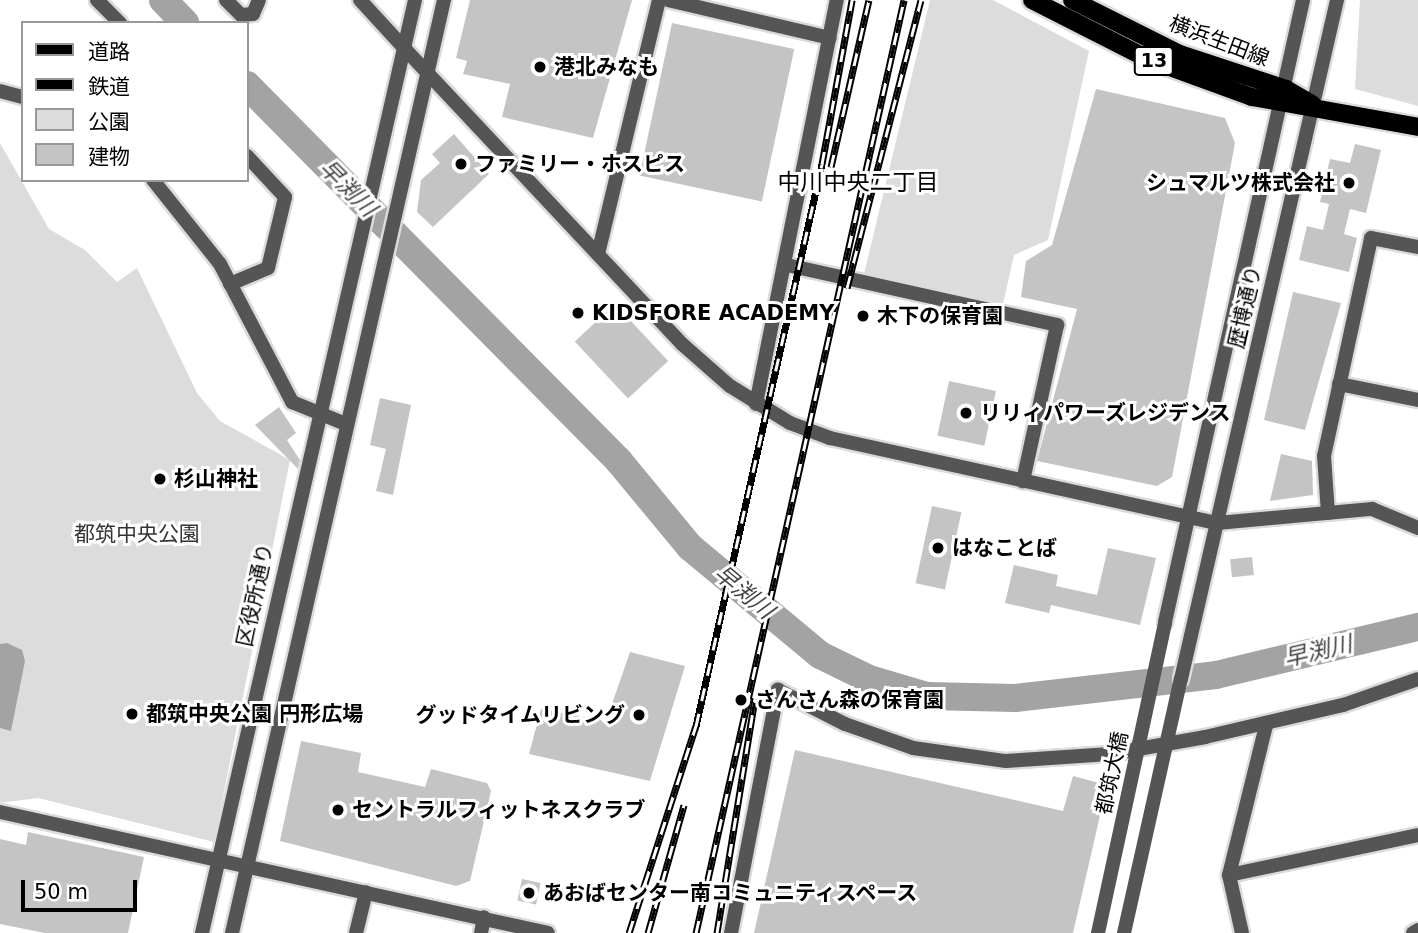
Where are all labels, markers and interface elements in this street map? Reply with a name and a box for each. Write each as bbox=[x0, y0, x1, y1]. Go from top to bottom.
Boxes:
street label: 横浜生田線 bbox=[1165, 10, 1273, 72]
legend bbox=[21, 21, 248, 182]
text: 道路 bbox=[88, 40, 130, 64]
road number: 13 bbox=[1133, 45, 1175, 76]
place label: 港北みなも bbox=[554, 54, 659, 80]
marker: 港北みなも bbox=[532, 59, 548, 75]
text: 鉄道 bbox=[88, 75, 130, 99]
text: 公園 bbox=[88, 110, 130, 134]
text: 建物 bbox=[88, 145, 130, 169]
place label: ファミリー・ホスピス bbox=[475, 151, 685, 177]
water label: 早渕川 bbox=[314, 154, 382, 222]
marker: ファミリー・ホスピス bbox=[453, 156, 469, 172]
district label: 中川中央二丁目 bbox=[778, 168, 938, 196]
place label: シュマルツ株式会社 bbox=[1146, 170, 1335, 196]
marker: シュマルツ株式会社 bbox=[1341, 175, 1357, 191]
street label: 歴博通り bbox=[1223, 263, 1267, 351]
place label: KIDSFORE ACADEMY bbox=[592, 300, 834, 326]
place label: 木下の保育園 bbox=[877, 303, 1003, 329]
marker: KIDSFORE ACADEMY bbox=[570, 305, 586, 321]
marker: 木下の保育園 bbox=[855, 308, 871, 324]
place label: リリィパワーズレジデンス bbox=[980, 400, 1232, 426]
marker: リリィパワーズレジデンス bbox=[958, 405, 974, 421]
place label: 杉山神社 bbox=[174, 466, 258, 492]
marker: 杉山神社 bbox=[152, 471, 168, 487]
park label: 都筑中央公園 bbox=[74, 521, 200, 547]
place label: はなことば bbox=[952, 535, 1057, 561]
marker: はなことば bbox=[930, 540, 946, 556]
street label: 区役所通り bbox=[232, 541, 278, 649]
water label: 早渕川 bbox=[709, 559, 779, 625]
water label: 早渕川 bbox=[1281, 630, 1355, 672]
place label: さんさん森の保育園 bbox=[755, 687, 944, 713]
marker: さんさん森の保育園 bbox=[733, 692, 749, 708]
place label: 都筑中央公園 円形広場 bbox=[146, 701, 363, 727]
place label: グッドタイムリビング bbox=[415, 702, 625, 728]
marker: 都筑中央公園 円形広場 bbox=[124, 706, 140, 722]
marker: グッドタイムリビング bbox=[631, 707, 647, 723]
street label: 都筑大橋 bbox=[1091, 729, 1133, 817]
place label: セントラルフィットネスクラブ bbox=[352, 797, 646, 823]
marker: セントラルフィットネスクラブ bbox=[330, 802, 346, 818]
scale bar bbox=[24, 866, 140, 910]
text: 50 m bbox=[34, 880, 88, 904]
place label: あおばセンター南コミュニティスペース bbox=[543, 880, 921, 906]
marker: あおばセンター南コミュニティスペース bbox=[521, 885, 537, 901]

